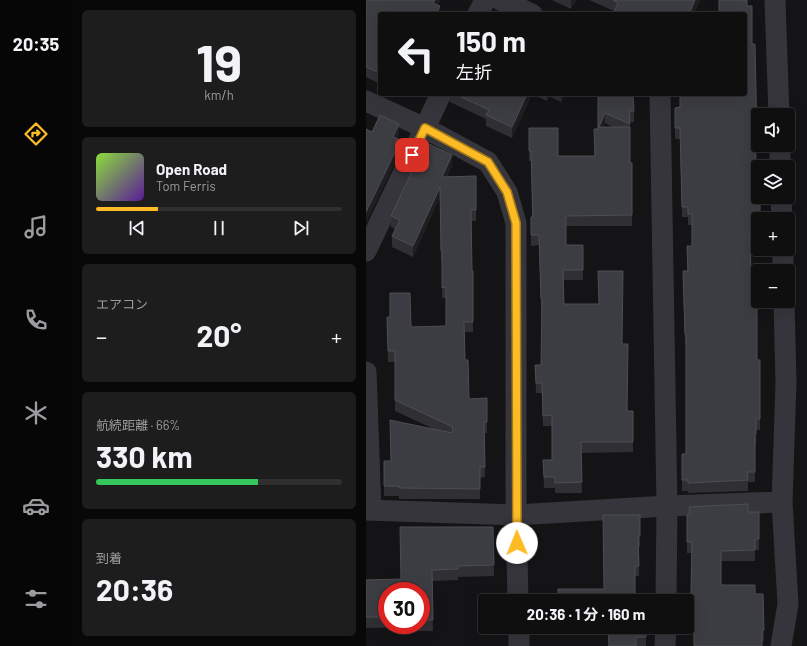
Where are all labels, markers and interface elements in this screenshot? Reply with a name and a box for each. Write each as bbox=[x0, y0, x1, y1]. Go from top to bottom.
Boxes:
text: 150 m bbox=[456, 24, 526, 58]
icon: left bbox=[390, 28, 442, 80]
text: 19 bbox=[196, 30, 242, 92]
text: 20:35 bbox=[13, 33, 59, 55]
text: 左折 bbox=[456, 61, 492, 83]
text: km/h bbox=[204, 87, 234, 103]
map controls bbox=[751, 108, 795, 308]
button: sound bbox=[751, 108, 795, 152]
icon: directions bbox=[22, 120, 50, 148]
pin bbox=[395, 138, 429, 172]
icon: arrive bbox=[401, 144, 423, 166]
text: Open Road bbox=[156, 160, 227, 178]
button: layers bbox=[751, 160, 795, 204]
text: Tom Ferris bbox=[156, 178, 216, 194]
button: + bbox=[751, 212, 795, 256]
icon: music bbox=[22, 213, 50, 241]
icon: previous bbox=[126, 217, 148, 239]
icon: pause bbox=[208, 217, 230, 239]
icon: next bbox=[290, 217, 312, 239]
button: − bbox=[751, 264, 795, 308]
text: エアコン bbox=[96, 296, 148, 312]
icon: phone bbox=[22, 306, 50, 334]
text: 20° bbox=[196, 317, 242, 353]
text: − bbox=[96, 323, 107, 349]
text: + bbox=[331, 323, 342, 349]
icon: climate bbox=[22, 399, 50, 427]
text: 航続距離 · 66% bbox=[96, 417, 180, 433]
text: 330 km bbox=[96, 438, 193, 474]
icon: car bbox=[22, 492, 50, 520]
position arrow bbox=[496, 522, 538, 564]
text: 到着 bbox=[96, 550, 122, 566]
text: 20:36 bbox=[96, 571, 173, 607]
speed limit sign: 30 bbox=[378, 582, 430, 634]
icon: filters bbox=[22, 585, 50, 613]
text: 20:36 · 1 分 · 160 m bbox=[527, 605, 645, 623]

